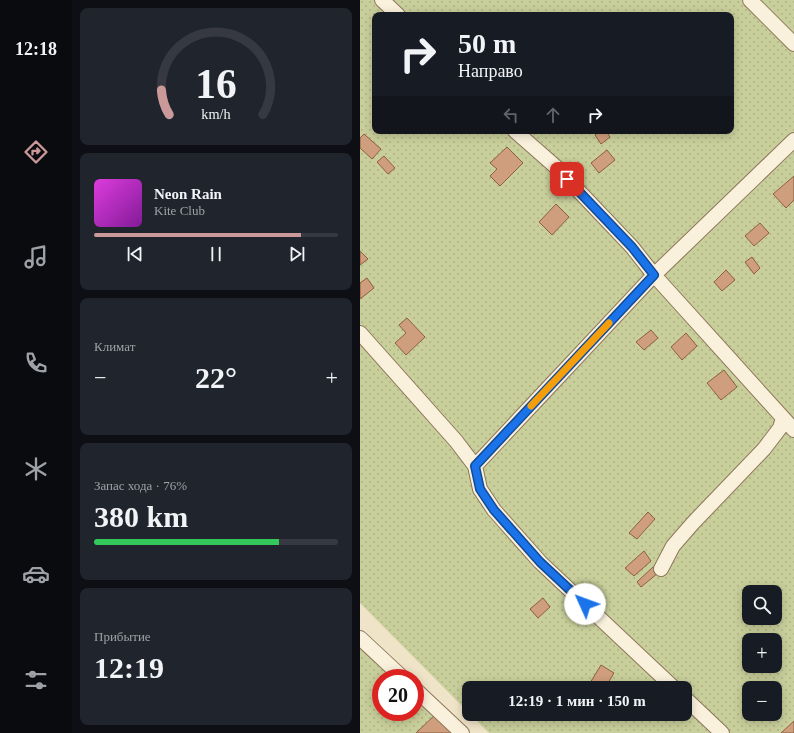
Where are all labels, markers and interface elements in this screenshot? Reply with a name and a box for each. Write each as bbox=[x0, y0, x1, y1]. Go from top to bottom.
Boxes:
icon: right bbox=[392, 28, 444, 80]
text: 50 m bbox=[458, 28, 516, 59]
text: 12:18 bbox=[15, 39, 57, 59]
text: 16 bbox=[195, 60, 237, 106]
text: Направо bbox=[458, 61, 523, 81]
icon: left bbox=[500, 104, 522, 126]
icon: ahead bbox=[542, 104, 564, 126]
icon: right bbox=[584, 104, 606, 126]
text: km/h bbox=[201, 105, 231, 121]
icon: directions bbox=[22, 138, 50, 166]
pin bbox=[550, 162, 584, 196]
icon: arrive bbox=[556, 168, 578, 190]
text: Neon Rain bbox=[154, 186, 222, 202]
text: Kite Club bbox=[154, 203, 205, 218]
icon: music bbox=[22, 243, 50, 271]
icon: previous bbox=[124, 243, 146, 265]
icon: pause bbox=[205, 243, 227, 265]
icon: next bbox=[286, 243, 308, 265]
text: Климат bbox=[94, 339, 135, 354]
icon: phone bbox=[22, 349, 50, 377]
text: 22° bbox=[195, 361, 237, 394]
text: − bbox=[94, 365, 106, 390]
text: + bbox=[326, 365, 338, 390]
icon: climate bbox=[22, 455, 50, 483]
text: Запас хода · 76% bbox=[94, 478, 187, 493]
text: 380 km bbox=[94, 500, 188, 533]
icon: car bbox=[22, 560, 50, 588]
position arrow bbox=[564, 583, 606, 625]
map controls bbox=[742, 585, 782, 721]
button: search bbox=[742, 585, 782, 625]
text: Прибытие bbox=[94, 629, 151, 644]
button: + bbox=[742, 633, 782, 673]
text: 12:19 bbox=[94, 651, 164, 684]
icon: filters bbox=[22, 666, 50, 694]
speed limit sign: 20 bbox=[372, 669, 424, 721]
button: − bbox=[742, 681, 782, 721]
text: 12:19 · 1 мин · 150 m bbox=[508, 693, 646, 709]

